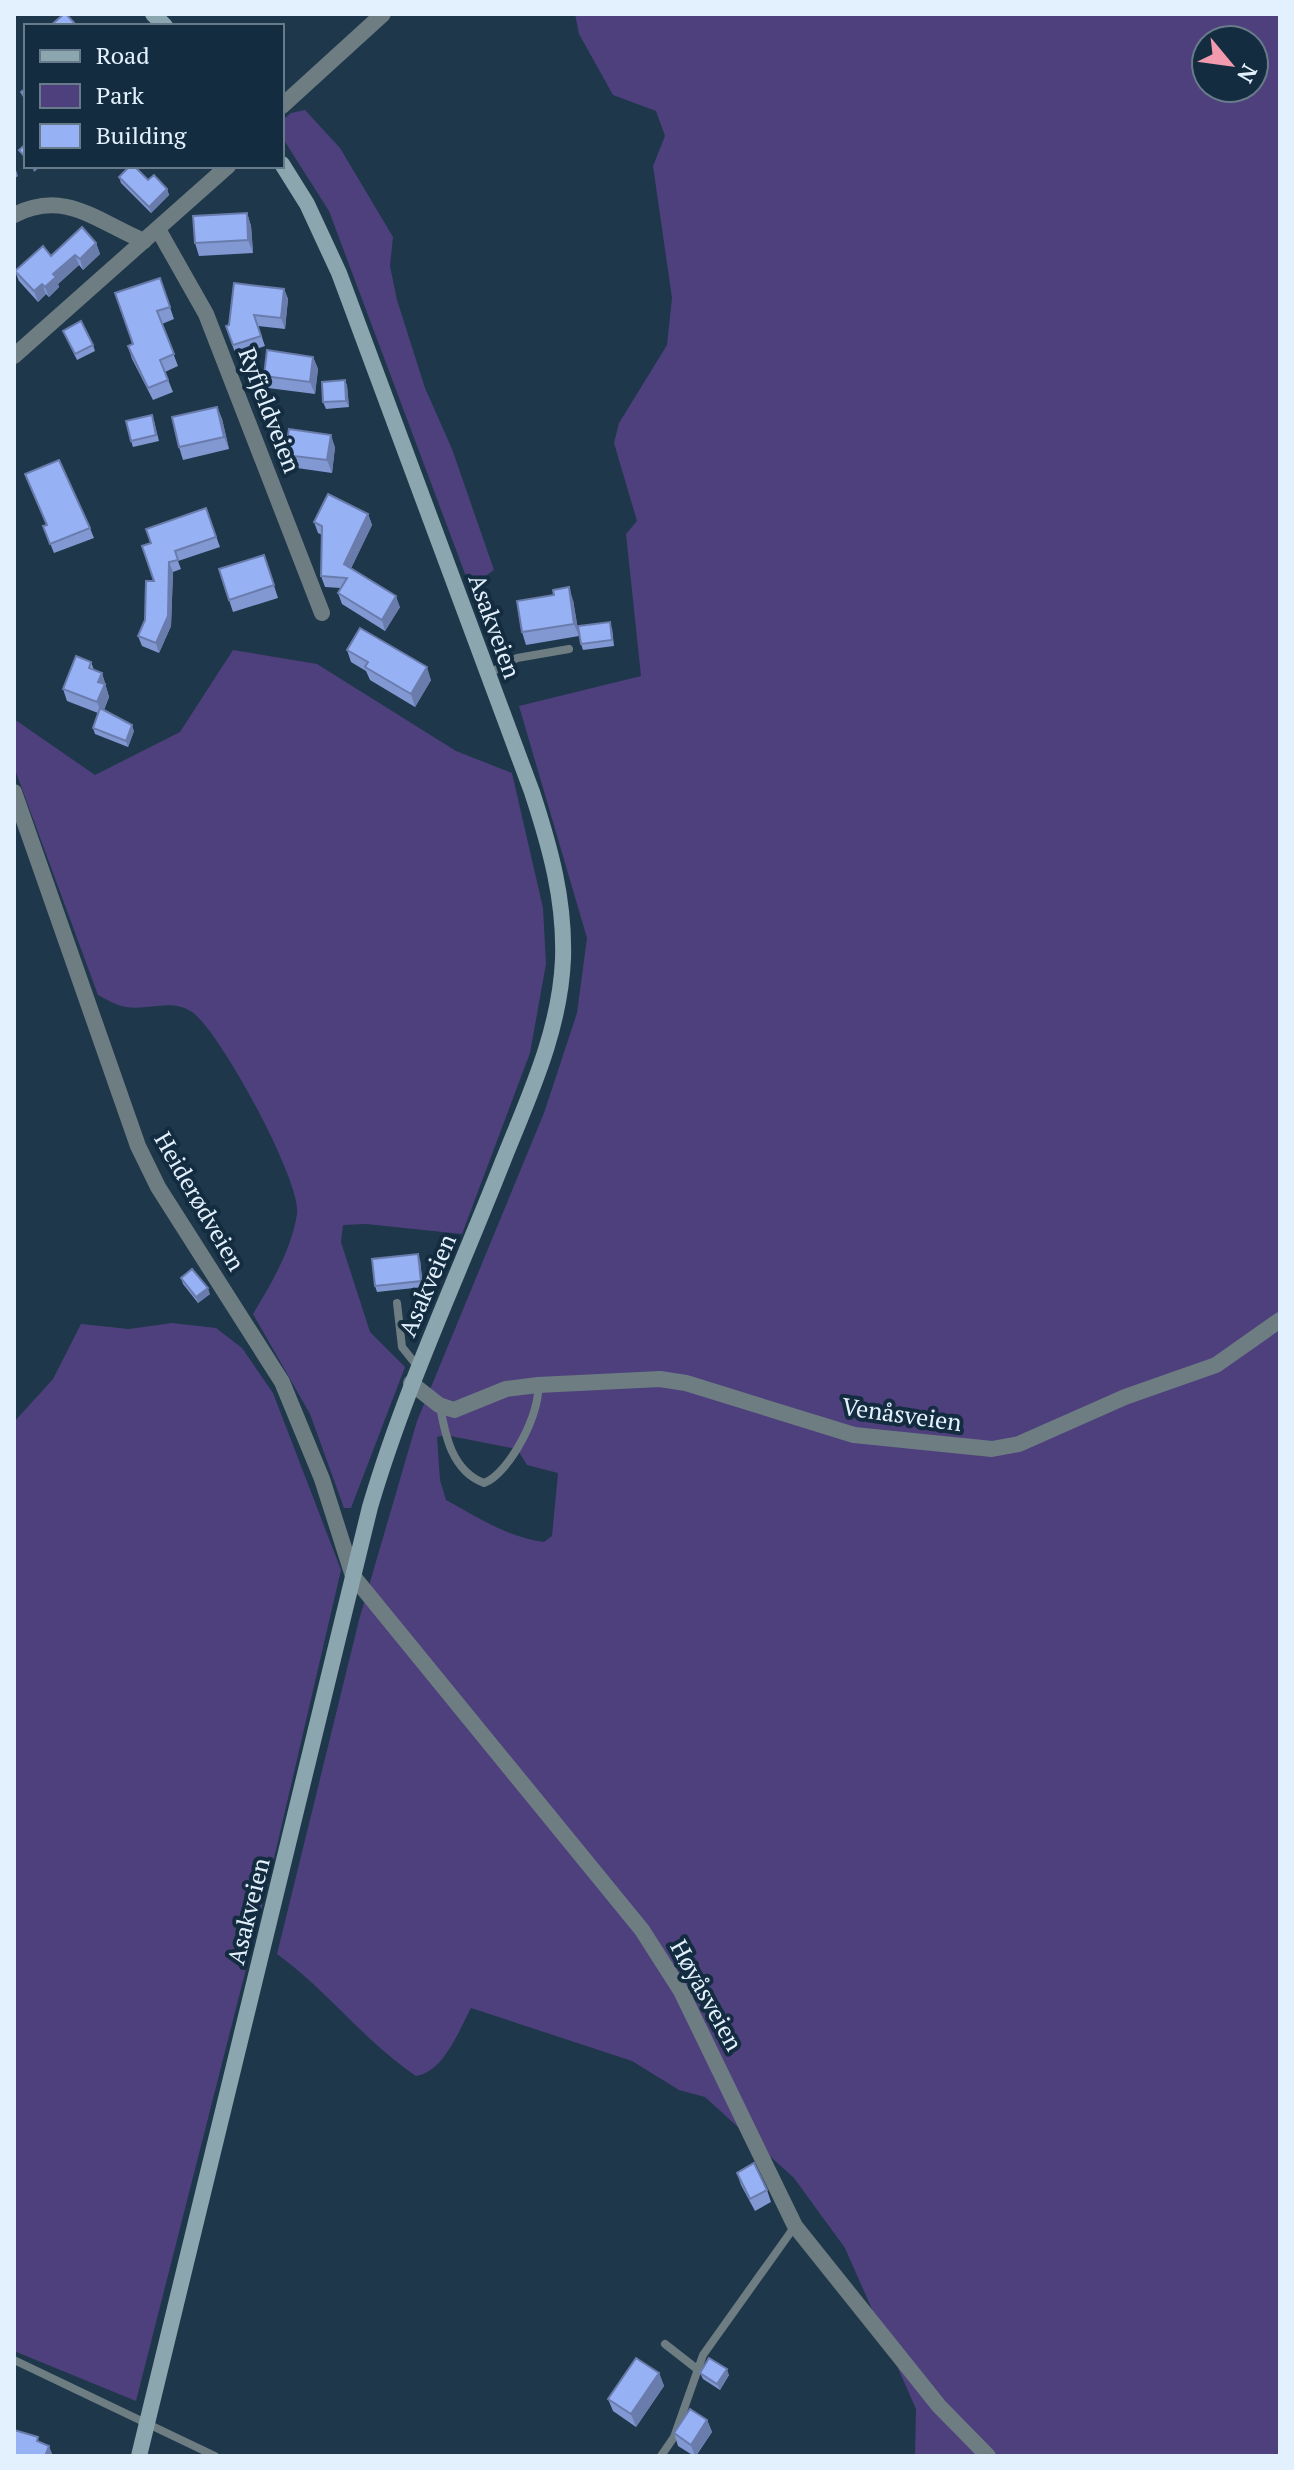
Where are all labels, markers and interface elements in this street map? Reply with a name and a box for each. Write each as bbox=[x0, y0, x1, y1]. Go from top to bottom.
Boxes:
legend bbox=[24, 24, 284, 168]
north arrow bbox=[1190, 24, 1270, 104]
text: Road bbox=[96, 39, 150, 71]
text: N bbox=[1231, 60, 1265, 89]
text: Park bbox=[96, 79, 145, 111]
text: Building bbox=[96, 119, 187, 151]
street label: Ryfjeldveien bbox=[231, 343, 309, 477]
street label: Asakveien bbox=[461, 569, 529, 683]
street label: Heiderødveien bbox=[147, 1126, 253, 1276]
street label: Asakveien bbox=[391, 1229, 463, 1341]
street label: Venåsveien bbox=[840, 1390, 964, 1438]
street label: Asakveien bbox=[219, 1854, 277, 1968]
street label: Høyåsveien bbox=[663, 1934, 751, 2056]

